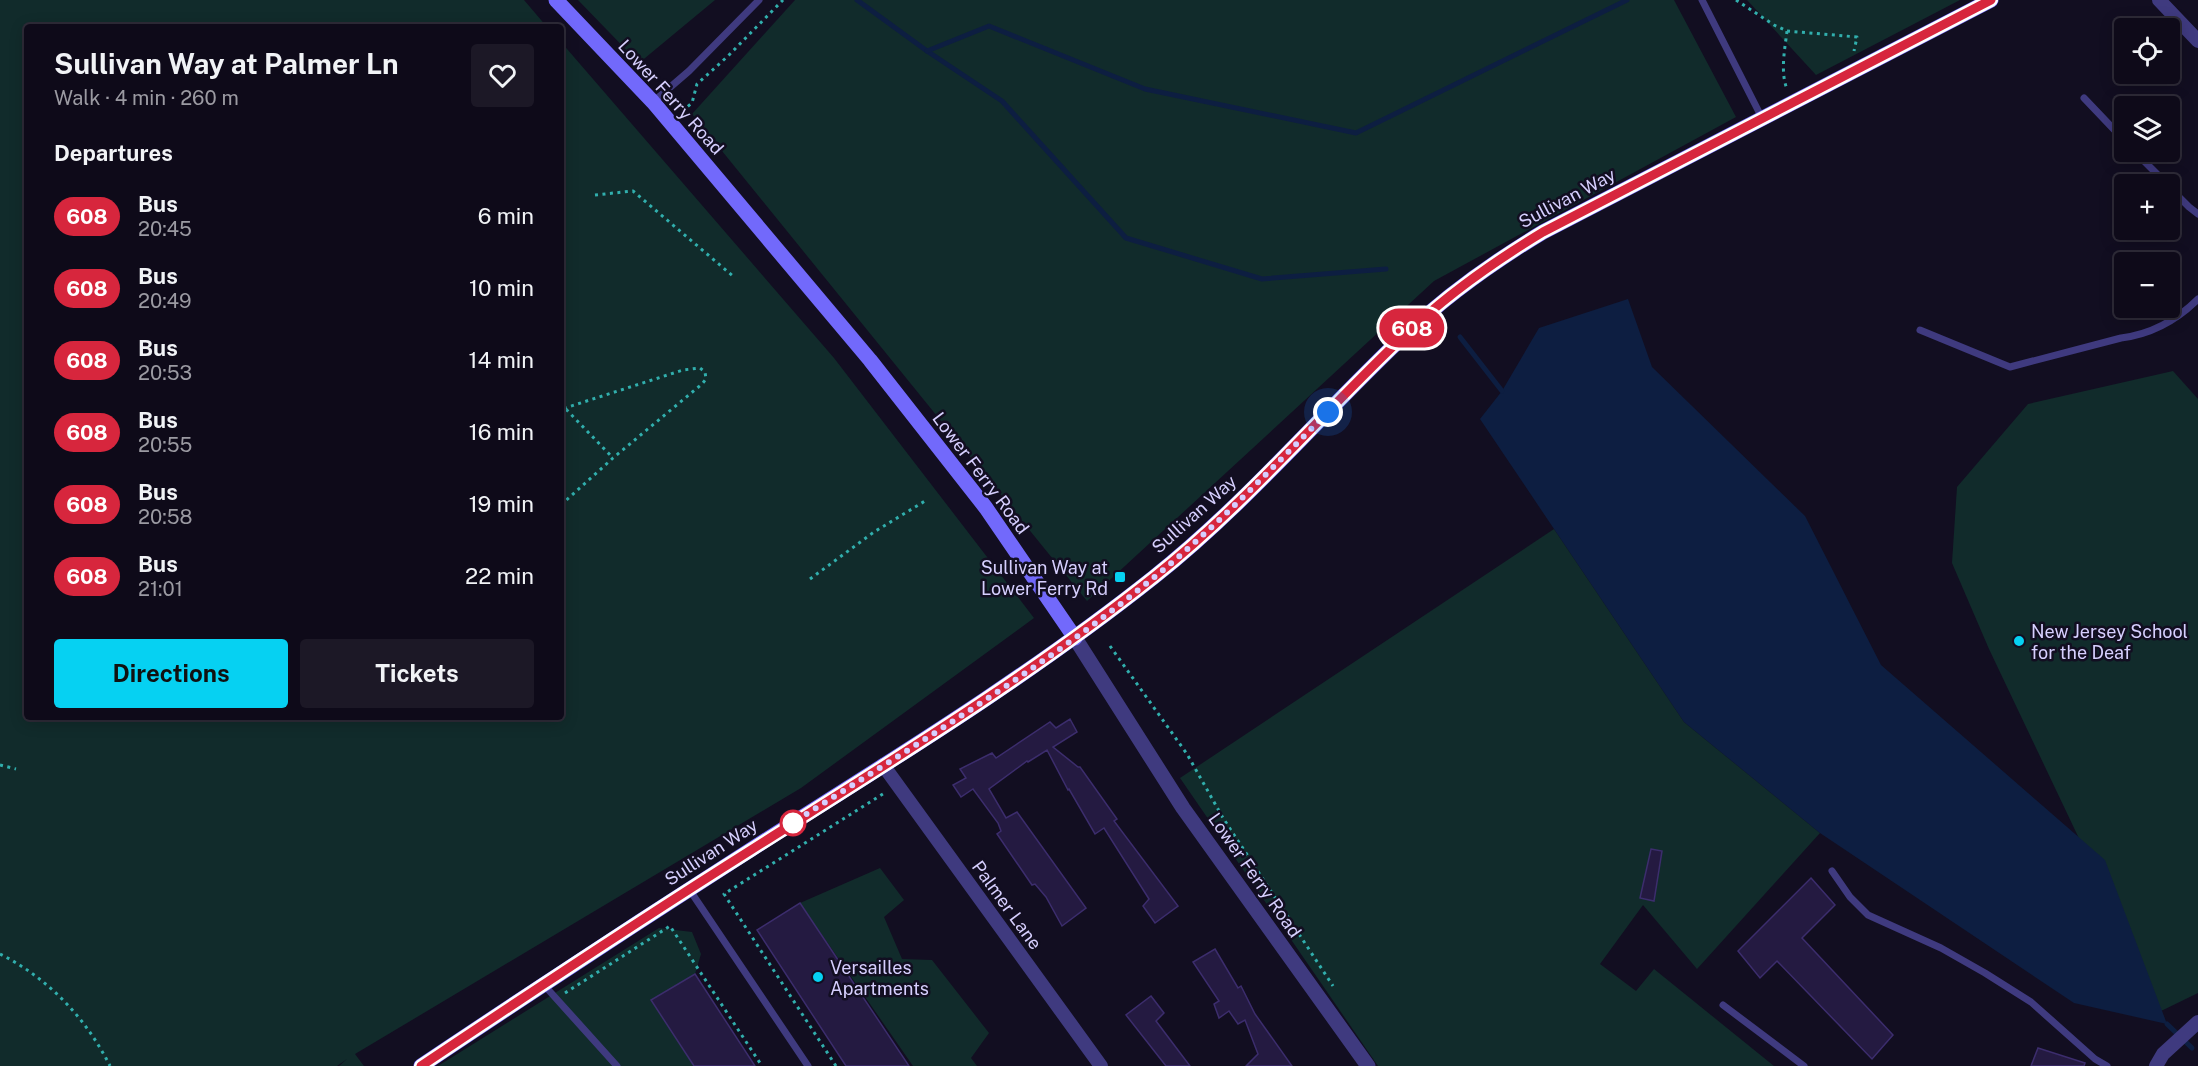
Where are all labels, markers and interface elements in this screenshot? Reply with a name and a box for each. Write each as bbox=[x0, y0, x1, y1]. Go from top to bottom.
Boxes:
map controls bbox=[2114, 18, 2180, 318]
button: locate bbox=[2114, 18, 2180, 84]
street label: Lower Ferry Road bbox=[614, 35, 728, 159]
button: heart bbox=[471, 44, 534, 107]
text: Sullivan Way at Palmer Ln bbox=[54, 47, 399, 80]
text: Walk · 4 min · 260 m bbox=[54, 86, 239, 110]
button: layers bbox=[2114, 96, 2180, 162]
text: Departures bbox=[54, 140, 173, 166]
street label: Sullivan Way bbox=[1515, 164, 1619, 232]
button: + bbox=[2114, 174, 2180, 240]
text: Bus bbox=[138, 191, 178, 217]
text: 6 min bbox=[478, 203, 534, 229]
text: 608 bbox=[66, 204, 108, 229]
text: 20:45 bbox=[138, 217, 192, 241]
button: − bbox=[2114, 252, 2180, 318]
text: Bus bbox=[138, 263, 178, 289]
text: 10 min bbox=[469, 275, 534, 301]
text: 608 bbox=[66, 276, 108, 301]
text: 20:49 bbox=[138, 289, 192, 313]
line badge: 608 bbox=[1378, 308, 1446, 348]
text: 608 bbox=[1391, 316, 1433, 341]
text: Bus bbox=[138, 335, 178, 361]
text: 14 min bbox=[469, 347, 534, 373]
text: 608 bbox=[66, 348, 108, 373]
text: 20:53 bbox=[138, 361, 192, 385]
your location bbox=[1313, 397, 1343, 427]
text: Bus bbox=[138, 407, 178, 433]
street label: Lower Ferry Road bbox=[928, 408, 1034, 538]
text: 16 min bbox=[469, 419, 534, 445]
text: 608 bbox=[66, 420, 108, 445]
text: 20:55 bbox=[138, 433, 192, 457]
street label: Sullivan Way bbox=[1147, 470, 1241, 557]
text: Bus bbox=[138, 479, 178, 505]
text: 19 min bbox=[469, 491, 534, 517]
text: 608 bbox=[66, 492, 108, 517]
text: 20:58 bbox=[138, 505, 192, 529]
text: Bus bbox=[138, 551, 178, 577]
place label: Sullivan Way at Lower Ferry Rd bbox=[981, 557, 1108, 599]
text: 22 min bbox=[465, 563, 534, 589]
text: 608 bbox=[66, 564, 108, 589]
marker: Sullivan Way at Lower Ferry Rd bbox=[1113, 570, 1127, 584]
text: 21:01 bbox=[138, 577, 183, 601]
place label: New Jersey School for the Deaf bbox=[2031, 621, 2188, 663]
marker: New Jersey School for the Deaf bbox=[2012, 634, 2026, 648]
button: Directions bbox=[54, 639, 288, 708]
button: Tickets bbox=[300, 639, 534, 708]
street label: Lower Ferry Road bbox=[1204, 809, 1306, 941]
unlabelled marker bbox=[780, 810, 806, 836]
street label: Sullivan Way bbox=[661, 814, 762, 890]
street label: Palmer Lane bbox=[968, 857, 1046, 953]
place label: Versailles Apartments bbox=[830, 957, 929, 999]
marker: Versailles Apartments bbox=[811, 970, 825, 984]

